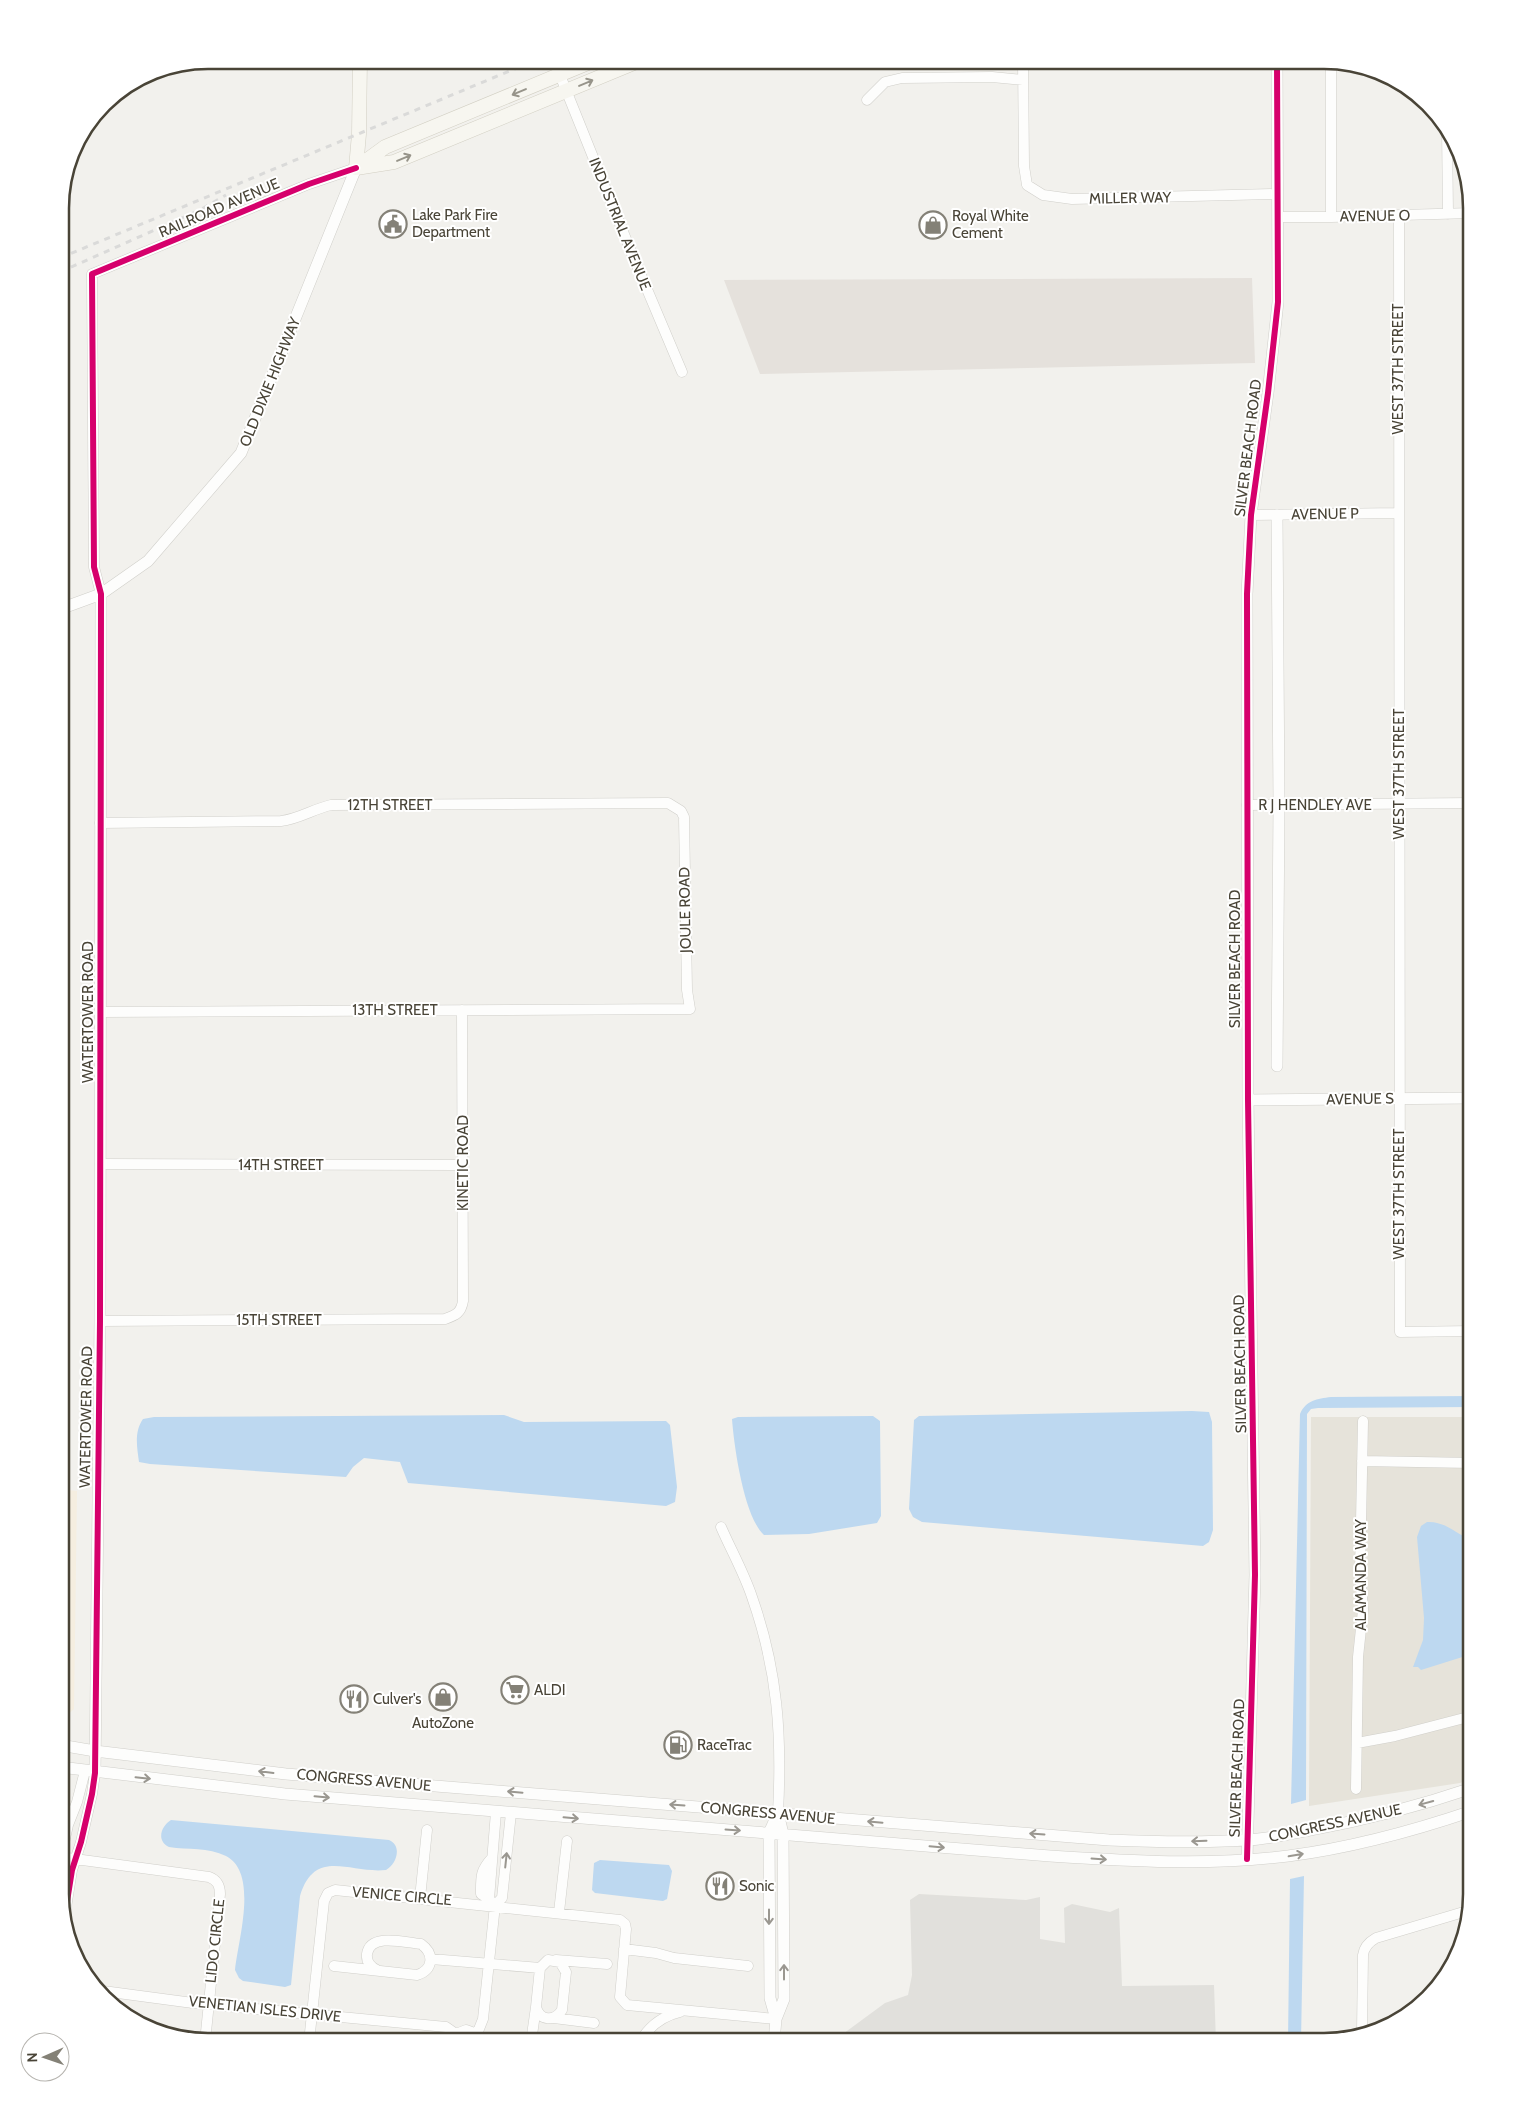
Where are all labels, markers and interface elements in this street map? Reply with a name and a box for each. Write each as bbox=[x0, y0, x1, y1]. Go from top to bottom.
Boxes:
one-way arrow bbox=[578, 78, 594, 87]
one-way arrow bbox=[512, 88, 527, 97]
one-way arrow bbox=[396, 153, 411, 162]
street label: INDUSTRIAL AVENUE bbox=[585, 155, 655, 293]
street label: RAILROAD AVENUE bbox=[156, 174, 282, 242]
street label: MILLER WAY bbox=[1089, 188, 1172, 208]
place label: Lake Park Fire Department bbox=[412, 206, 498, 241]
street label: AVENUE O bbox=[1340, 206, 1410, 226]
place label: Royal White Cement bbox=[952, 207, 1029, 242]
public building icon: Lake Park Fire Department bbox=[378, 209, 408, 239]
shop icon: Royal White Cement bbox=[918, 210, 948, 240]
street label: WEST 37TH STREET bbox=[1389, 304, 1407, 434]
street label: OLD DIXIE HIGHWAY bbox=[236, 314, 304, 449]
street label: SILVER BEACH ROAD bbox=[1231, 378, 1265, 518]
street label: AVENUE P bbox=[1291, 504, 1359, 524]
street label: WEST 37TH STREET bbox=[1390, 709, 1408, 839]
street label: 12TH STREET bbox=[347, 796, 433, 814]
street label: R J HENDLEY AVE bbox=[1258, 796, 1372, 814]
street label: JOULE ROAD bbox=[675, 867, 695, 954]
street label: SILVER BEACH ROAD bbox=[1226, 890, 1244, 1028]
street label: WATERTOWER ROAD bbox=[79, 941, 97, 1083]
street label: 13TH STREET bbox=[352, 1001, 438, 1019]
street label: AVENUE S bbox=[1326, 1089, 1394, 1109]
street label: KINETIC ROAD bbox=[454, 1115, 472, 1211]
street label: WEST 37TH STREET bbox=[1390, 1129, 1408, 1259]
street label: 14TH STREET bbox=[238, 1156, 324, 1174]
street label: SILVER BEACH ROAD bbox=[1230, 1294, 1250, 1433]
street label: 15TH STREET bbox=[236, 1311, 322, 1329]
street label: WATERTOWER ROAD bbox=[76, 1346, 96, 1488]
street label: ALAMANDA WAY bbox=[1352, 1519, 1370, 1631]
supermarket icon: ALDI bbox=[500, 1675, 530, 1705]
place label: ALDI bbox=[534, 1681, 566, 1699]
shop icon: AutoZone bbox=[428, 1682, 458, 1712]
restaurant icon: Culver's bbox=[339, 1684, 369, 1714]
place label: Culver's bbox=[373, 1690, 422, 1708]
street label: SILVER BEACH ROAD bbox=[1226, 1698, 1248, 1838]
place label: AutoZone bbox=[412, 1714, 474, 1732]
fuel station icon: RaceTrac bbox=[663, 1730, 693, 1760]
place label: RaceTrac bbox=[697, 1736, 752, 1754]
street label: CONGRESS AVENUE bbox=[296, 1765, 432, 1795]
one-way arrow bbox=[258, 1767, 274, 1777]
one-way arrow bbox=[135, 1773, 151, 1783]
one-way arrow bbox=[507, 1788, 523, 1797]
one-way arrow bbox=[314, 1792, 330, 1802]
street label: CONGRESS AVENUE bbox=[700, 1798, 836, 1828]
one-way arrow bbox=[1418, 1799, 1434, 1808]
street label: CONGRESS AVENUE bbox=[1267, 1800, 1403, 1846]
one-way arrow bbox=[669, 1801, 685, 1810]
one-way arrow bbox=[563, 1813, 579, 1822]
one-way arrow bbox=[867, 1817, 883, 1826]
one-way arrow bbox=[725, 1825, 741, 1835]
one-way arrow bbox=[1029, 1830, 1045, 1839]
one-way arrow bbox=[1191, 1837, 1207, 1846]
one-way arrow bbox=[928, 1842, 944, 1852]
one-way arrow bbox=[1287, 1849, 1303, 1859]
one-way arrow bbox=[501, 1853, 511, 1869]
one-way arrow bbox=[1090, 1855, 1106, 1864]
restaurant icon: Sonic bbox=[705, 1871, 735, 1901]
place label: Sonic bbox=[739, 1877, 775, 1895]
street label: VENICE CIRCLE bbox=[351, 1883, 453, 1909]
street label: LIDO CIRCLE bbox=[202, 1898, 228, 1984]
one-way arrow bbox=[764, 1908, 774, 1924]
one-way arrow bbox=[779, 1964, 789, 1980]
street label: VENETIAN ISLES DRIVE bbox=[188, 1992, 342, 2026]
north arrow bbox=[20, 2032, 70, 2082]
text: N bbox=[23, 2052, 41, 2063]

